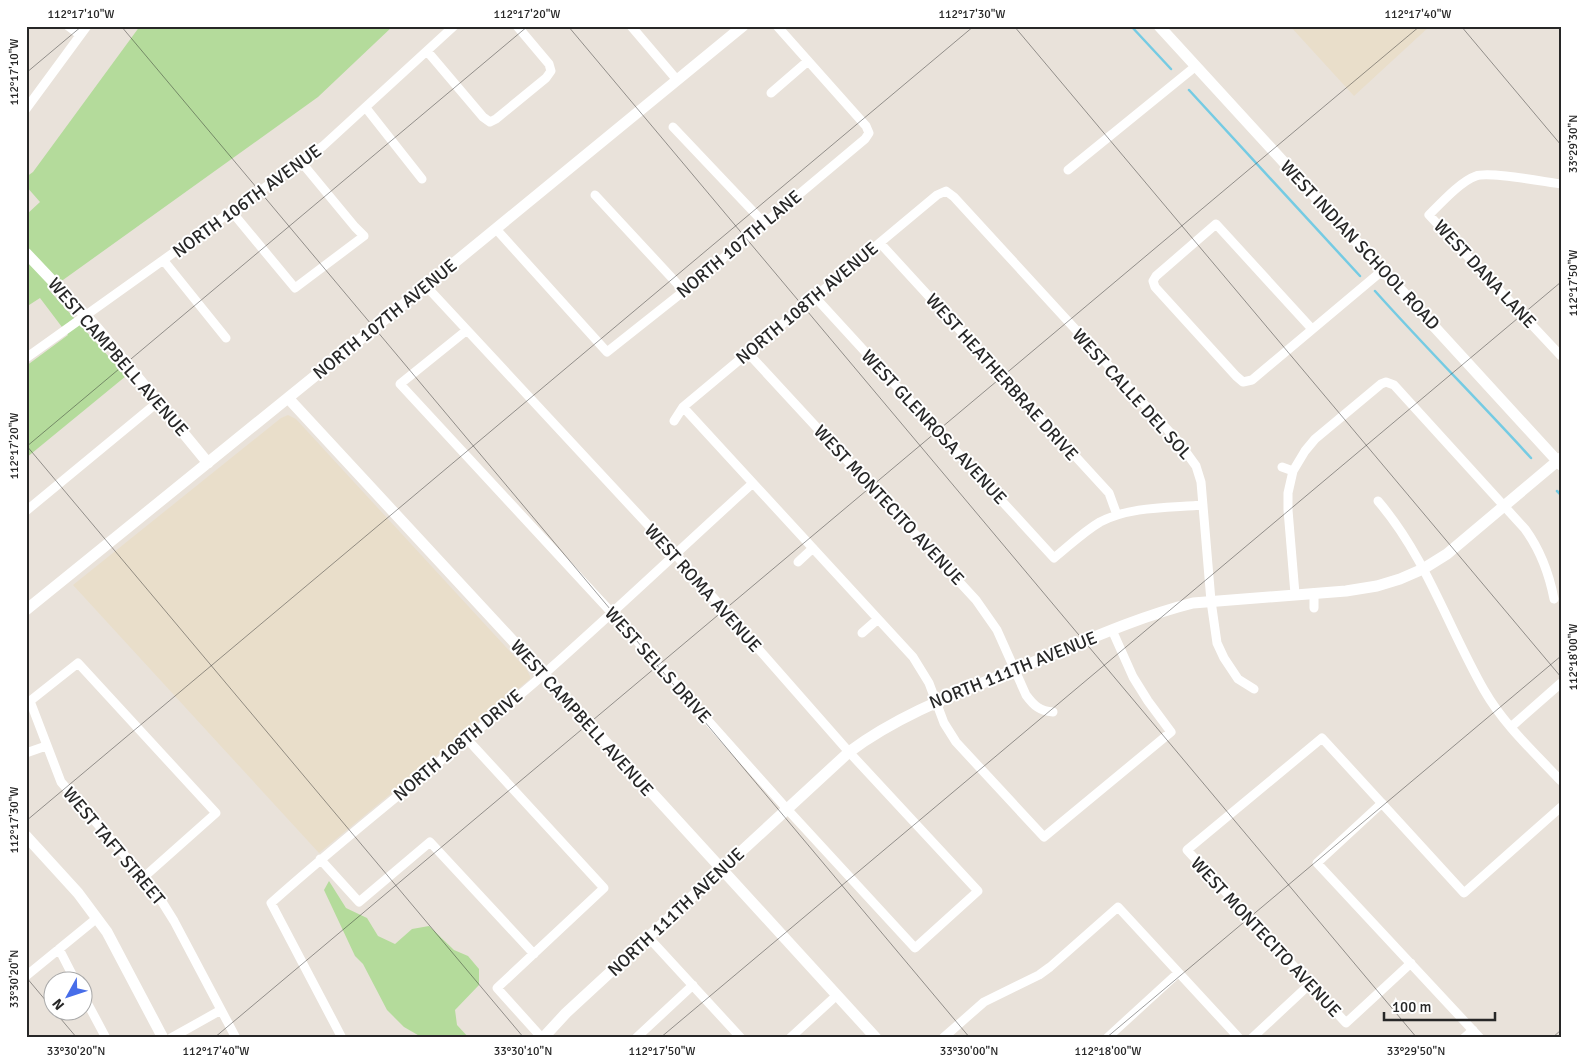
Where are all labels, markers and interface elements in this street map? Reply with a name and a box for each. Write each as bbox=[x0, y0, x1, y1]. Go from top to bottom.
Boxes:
text: 112°17'10"W bbox=[47, 7, 115, 22]
text: 112°17'20"W bbox=[493, 7, 561, 22]
text: 112°17'30"W bbox=[938, 7, 1006, 22]
text: 112°17'40"W bbox=[1384, 7, 1452, 22]
text: 112°17'10"W bbox=[7, 38, 22, 106]
text: 33°29'30"N bbox=[1566, 115, 1581, 173]
street label: NORTH 106TH AVENUE bbox=[168, 140, 326, 262]
street label: WEST INDIAN SCHOOL ROAD bbox=[1276, 156, 1444, 334]
street label: NORTH 107TH LANE bbox=[672, 185, 806, 303]
street label: WEST DANA LANE bbox=[1429, 215, 1541, 333]
street label: NORTH 108TH AVENUE bbox=[731, 237, 883, 369]
text: 112°17'50"W bbox=[1566, 249, 1581, 317]
street label: NORTH 107TH AVENUE bbox=[309, 254, 461, 384]
street label: WEST CAMPBELL AVENUE bbox=[43, 273, 193, 441]
street label: WEST HEATHERBRAE DRIVE bbox=[921, 289, 1083, 465]
street label: WEST CALLE DEL SOL bbox=[1068, 324, 1196, 464]
street label: WEST GLENROSA AVENUE bbox=[857, 345, 1011, 509]
text: 112°17'20"W bbox=[7, 412, 22, 480]
street label: WEST MONTECITO AVENUE bbox=[809, 420, 969, 590]
street label: WEST ROMA AVENUE bbox=[640, 519, 766, 657]
street label: WEST SELLS DRIVE bbox=[600, 602, 716, 728]
text: 112°18'00"W bbox=[1566, 623, 1581, 691]
street label: NORTH 111TH AVENUE bbox=[926, 626, 1100, 714]
street label: WEST CAMPBELL AVENUE bbox=[506, 635, 658, 801]
street label: NORTH 108TH DRIVE bbox=[389, 685, 527, 805]
street label: WEST TAFT STREET bbox=[58, 783, 170, 910]
text: 112°17'30"W bbox=[7, 786, 22, 854]
street label: NORTH 111TH AVENUE bbox=[603, 843, 749, 981]
street label: WEST MONTECITO AVENUE bbox=[1186, 852, 1346, 1022]
text: 33°30'20"N bbox=[7, 950, 22, 1008]
north arrow bbox=[42, 972, 92, 1022]
scale bar bbox=[1384, 989, 1496, 1021]
text: N bbox=[49, 995, 68, 1013]
text: 100 m bbox=[1392, 998, 1432, 1016]
text: 33°30'20"N bbox=[47, 1044, 105, 1059]
text: 112°17'40"W bbox=[182, 1044, 250, 1059]
text: 33°30'10"N bbox=[494, 1044, 552, 1059]
text: 112°17'50"W bbox=[628, 1044, 696, 1059]
text: 33°30'00"N bbox=[940, 1044, 998, 1059]
text: 112°18'00"W bbox=[1074, 1044, 1142, 1059]
text: 33°29'50"N bbox=[1387, 1044, 1445, 1059]

